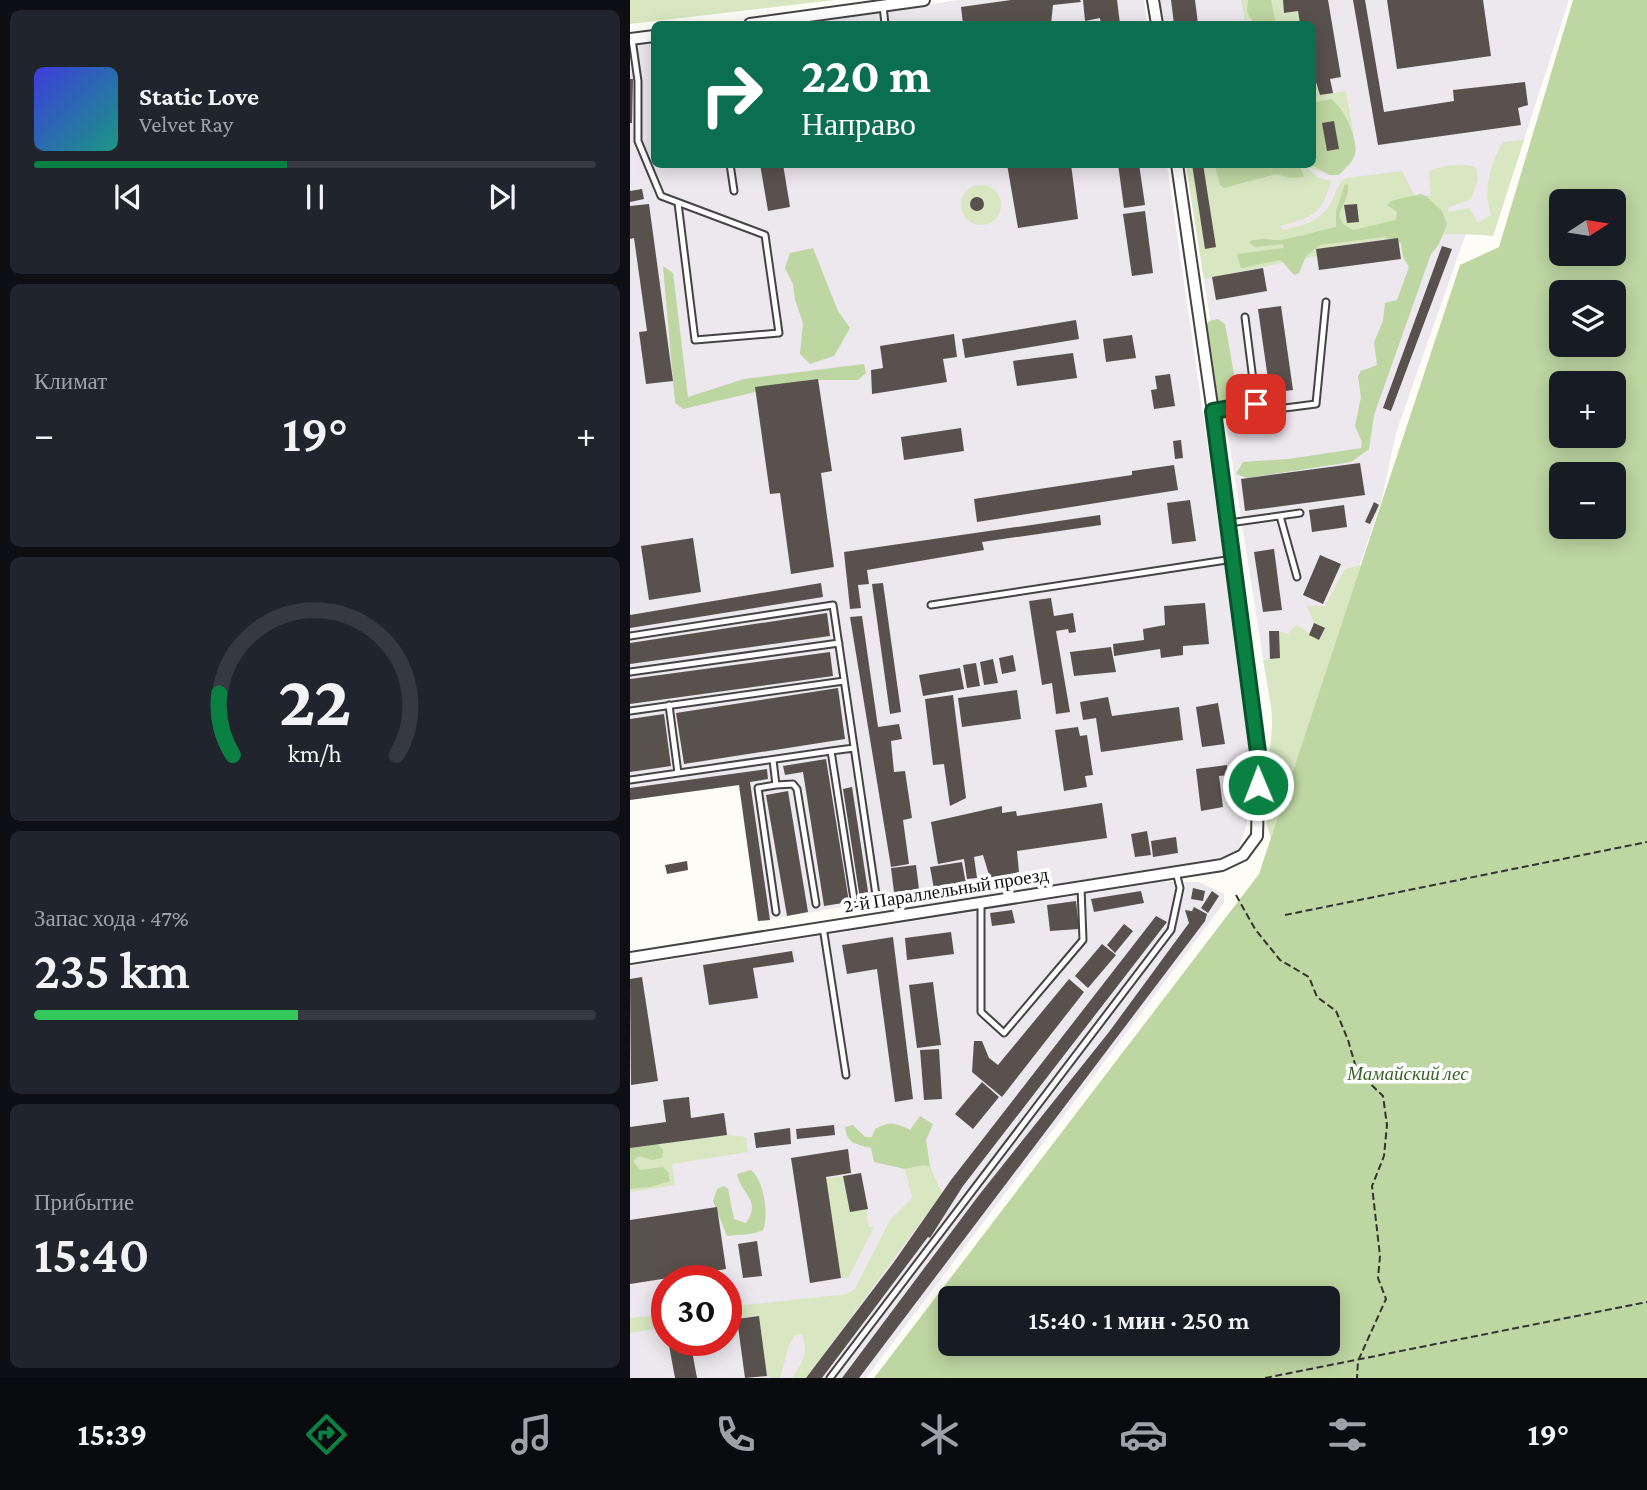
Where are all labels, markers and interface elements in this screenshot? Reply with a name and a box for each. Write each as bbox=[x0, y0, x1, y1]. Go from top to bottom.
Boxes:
text: 220 m bbox=[801, 48, 931, 103]
icon: right bbox=[686, 49, 777, 140]
text: Static Love bbox=[139, 82, 259, 111]
text: Направо bbox=[801, 106, 916, 142]
text: Velvet Ray bbox=[139, 111, 233, 137]
icon: previous bbox=[109, 178, 147, 216]
icon: pause bbox=[296, 178, 334, 216]
icon: next bbox=[483, 178, 521, 216]
north arrow bbox=[1549, 189, 1626, 266]
map controls bbox=[1549, 189, 1626, 539]
button: layers bbox=[1549, 280, 1626, 357]
text: Климат bbox=[34, 368, 107, 394]
button: + bbox=[1549, 371, 1626, 448]
pin bbox=[1226, 374, 1286, 434]
icon: arrive bbox=[1237, 385, 1275, 423]
text: 19° bbox=[282, 404, 348, 462]
text: − bbox=[34, 413, 54, 455]
text: + bbox=[576, 413, 596, 455]
button: − bbox=[1549, 462, 1626, 539]
text: 22 bbox=[278, 660, 352, 741]
text: km/h bbox=[288, 740, 342, 767]
position arrow bbox=[1221, 748, 1295, 822]
street label: 2-й Параллельный проезд bbox=[842, 863, 1050, 917]
text: Запас хода · 47% bbox=[34, 905, 189, 931]
text: 235 km bbox=[34, 941, 190, 999]
park label: Мамайский лес bbox=[1346, 1063, 1469, 1084]
text: Прибытие bbox=[34, 1189, 134, 1215]
text: 15:40 bbox=[34, 1225, 149, 1283]
speed limit sign: 30 bbox=[651, 1265, 742, 1356]
text: 15:40 · 1 мин · 250 m bbox=[1028, 1306, 1250, 1335]
icon: directions bbox=[302, 1410, 351, 1459]
icon: music bbox=[507, 1410, 556, 1459]
icon: phone bbox=[711, 1410, 760, 1459]
icon: climate bbox=[915, 1410, 964, 1459]
icon: car bbox=[1119, 1410, 1168, 1459]
icon: filters bbox=[1323, 1410, 1372, 1459]
text: 15:39 bbox=[78, 1416, 147, 1452]
text: 19° bbox=[1527, 1416, 1569, 1452]

